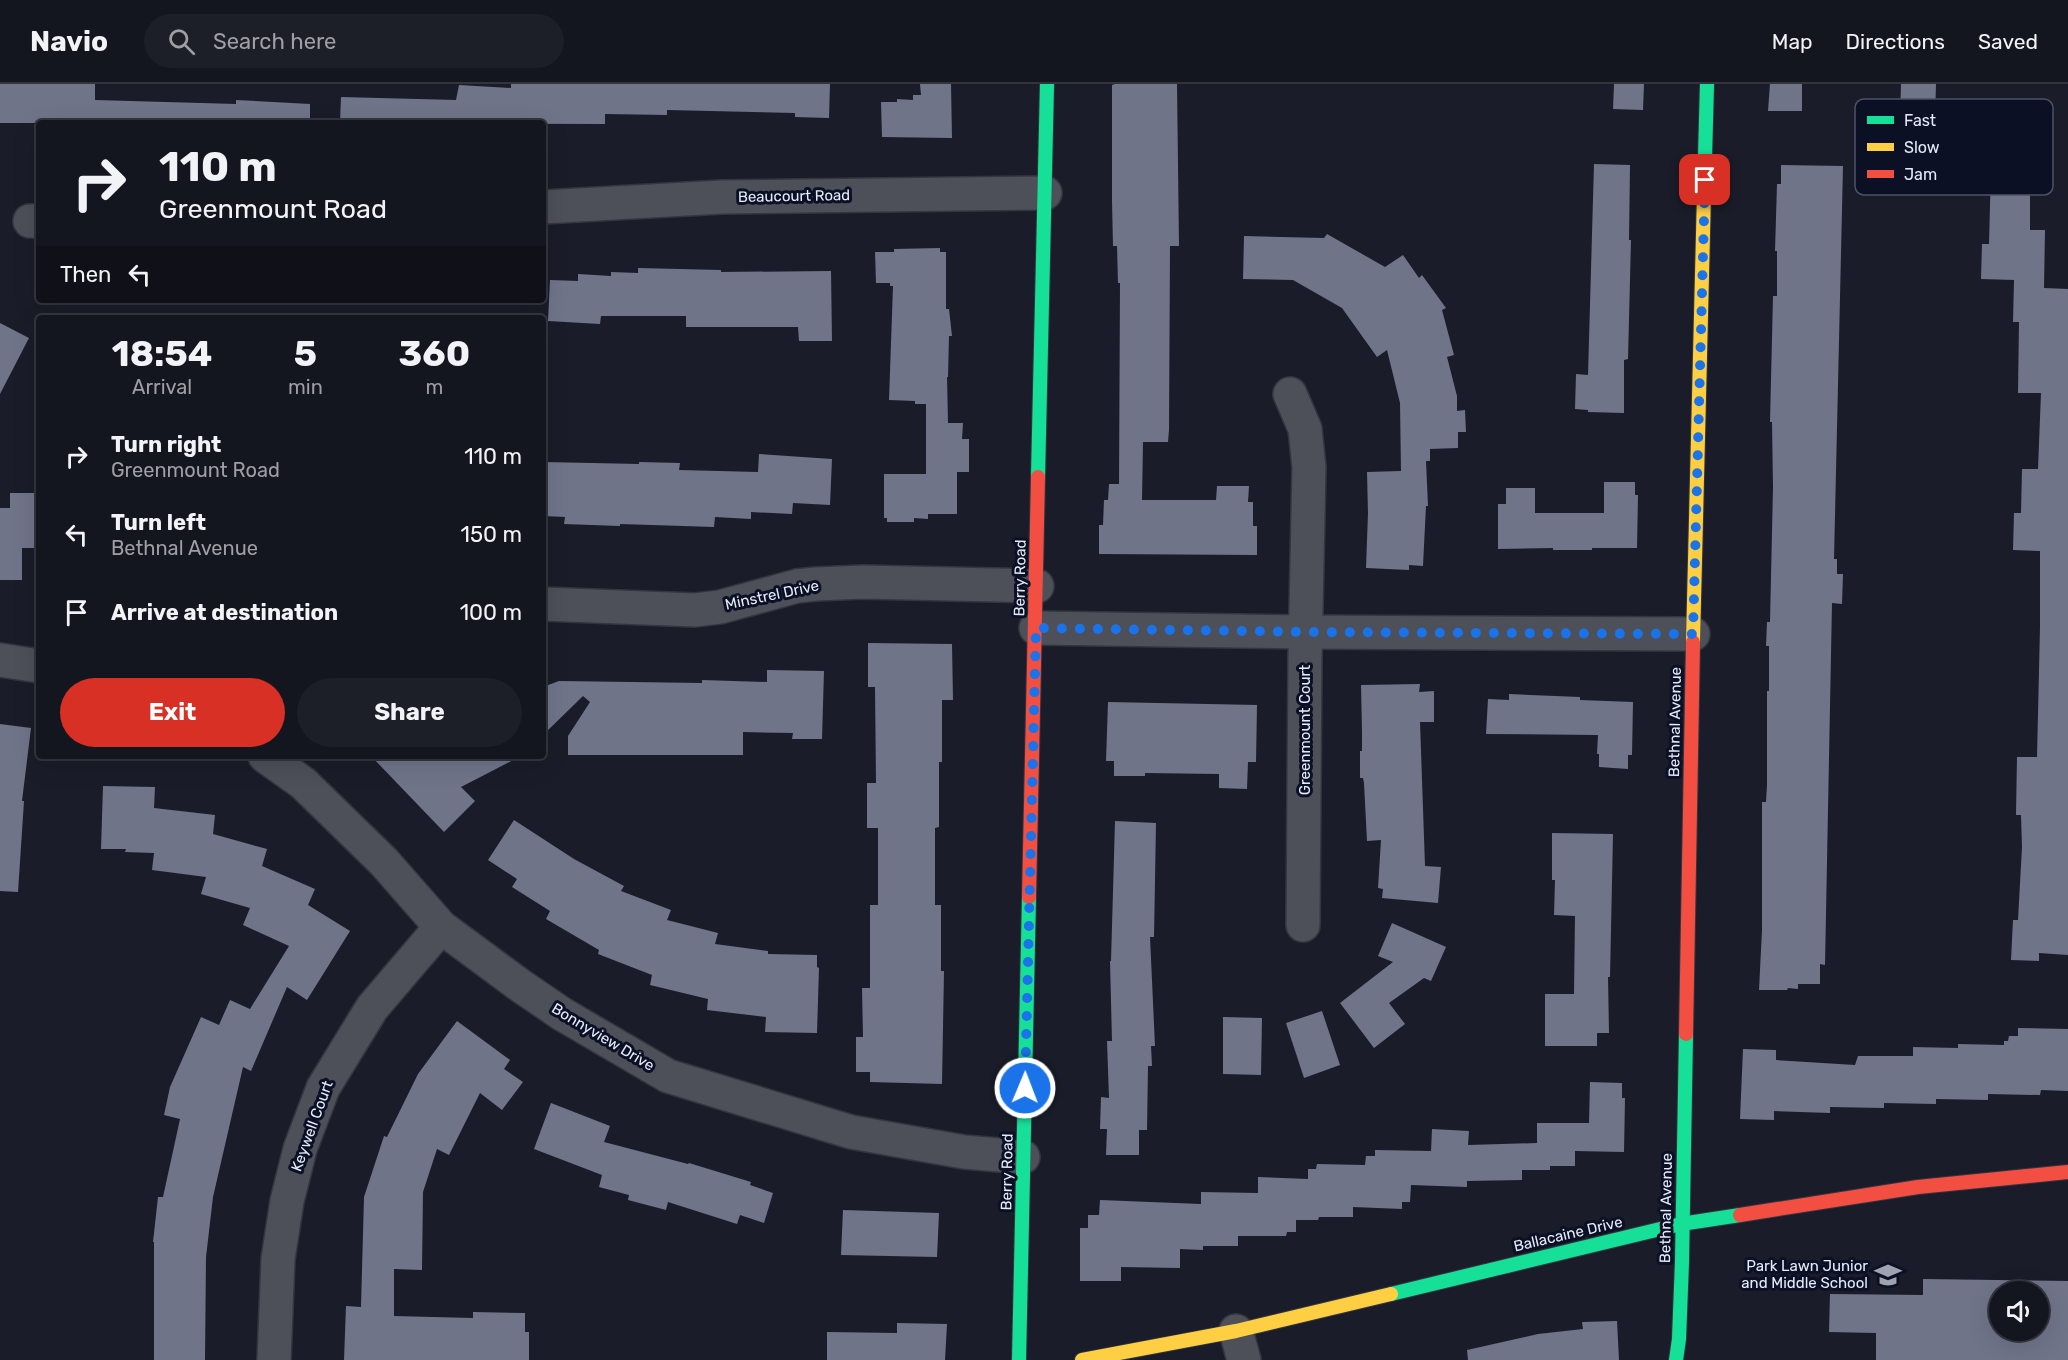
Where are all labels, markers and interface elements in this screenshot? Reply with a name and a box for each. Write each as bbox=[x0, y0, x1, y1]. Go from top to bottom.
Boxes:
search box bbox=[144, 14, 564, 68]
text: Navio bbox=[30, 25, 108, 58]
icon: search bbox=[165, 25, 198, 58]
text: Search here bbox=[213, 28, 336, 55]
text: Map bbox=[1772, 29, 1813, 54]
text: Directions bbox=[1846, 29, 1945, 54]
text: Saved bbox=[1978, 29, 2038, 54]
legend bbox=[1855, 99, 2053, 195]
text: Fast bbox=[1904, 111, 1936, 130]
text: Slow bbox=[1904, 138, 1940, 157]
text: 110 m bbox=[159, 142, 277, 192]
icon: right bbox=[60, 144, 138, 222]
pin bbox=[1679, 154, 1730, 205]
icon: arrive bbox=[1688, 163, 1721, 196]
text: Jam bbox=[1904, 165, 1937, 184]
street label: Beaucourt Road bbox=[738, 186, 850, 206]
text: Greenmount Road bbox=[159, 193, 387, 225]
icon: left bbox=[123, 258, 156, 291]
text: Then bbox=[60, 261, 111, 288]
text: 18:54 bbox=[112, 332, 212, 375]
text: 5 bbox=[294, 332, 317, 375]
text: 360 bbox=[399, 332, 470, 375]
text: Arrival bbox=[132, 375, 192, 399]
text: min bbox=[288, 375, 323, 399]
text: m bbox=[426, 375, 443, 399]
text: Turn right bbox=[111, 431, 221, 458]
icon: right bbox=[60, 440, 93, 473]
text: 110 m bbox=[464, 443, 522, 470]
text: Greenmount Road bbox=[111, 458, 280, 482]
text: Turn left bbox=[111, 509, 206, 536]
icon: left bbox=[60, 518, 93, 551]
text: 150 m bbox=[461, 521, 522, 548]
text: Bethnal Avenue bbox=[111, 536, 258, 560]
street label: Berry Road bbox=[1010, 539, 1030, 617]
street label: Minstrel Drive bbox=[723, 576, 821, 614]
icon: arrive bbox=[60, 596, 93, 629]
text: Arrive at destination bbox=[111, 599, 338, 626]
text: 100 m bbox=[460, 599, 522, 626]
street label: Greenmount Court bbox=[1296, 665, 1314, 795]
street label: Bethnal Avenue bbox=[1665, 667, 1685, 777]
button: Exit bbox=[60, 678, 285, 747]
button: Share bbox=[297, 678, 522, 747]
street label: Bonnyview Drive bbox=[548, 999, 658, 1075]
position arrow bbox=[993, 1056, 1057, 1120]
street label: Keywell Court bbox=[287, 1078, 337, 1174]
street label: Berry Road bbox=[997, 1133, 1017, 1211]
street label: Bethnal Avenue bbox=[1656, 1153, 1676, 1263]
street label: Ballacaine Drive bbox=[1512, 1213, 1624, 1255]
place label: Park Lawn Junior and Middle School bbox=[1741, 1257, 1868, 1292]
school or university icon: Park Lawn Junior and Middle School bbox=[1873, 1260, 1903, 1290]
map controls bbox=[1989, 1281, 2049, 1341]
button: sound bbox=[1989, 1281, 2049, 1341]

